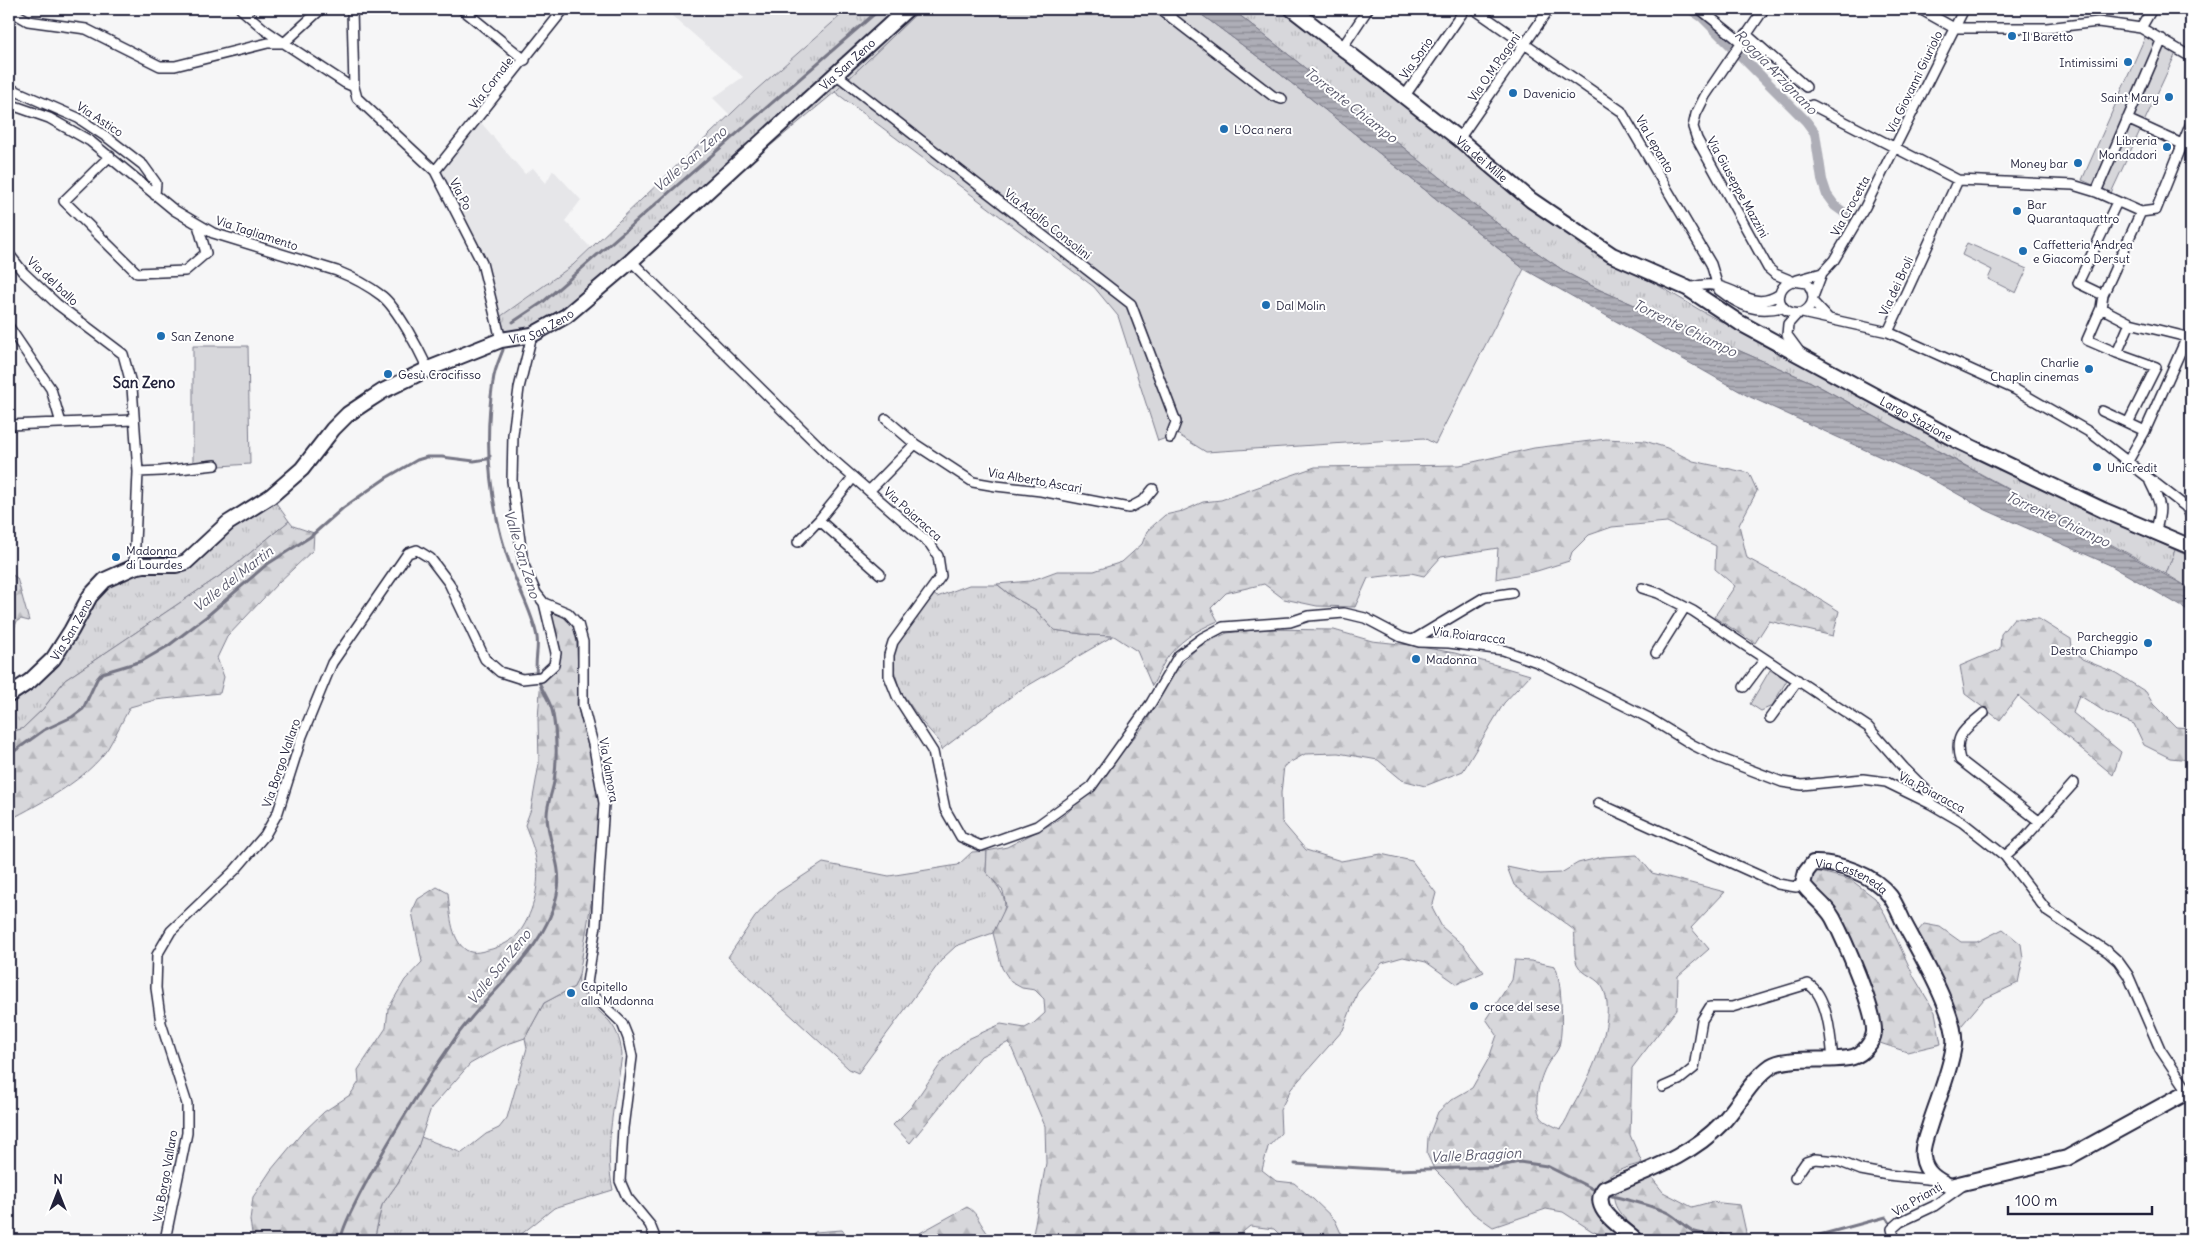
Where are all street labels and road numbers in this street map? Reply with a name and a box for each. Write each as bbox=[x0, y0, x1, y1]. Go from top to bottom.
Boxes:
street label: Via Giovanni Giuriolo bbox=[1883, 28, 1945, 136]
street label: Via O.M.Pagani bbox=[1465, 30, 1523, 104]
street label: Via Sorio bbox=[1396, 34, 1436, 82]
street label: Via San Zeno bbox=[816, 35, 878, 93]
street label: Via Cornale bbox=[466, 54, 516, 112]
street label: Via Astico bbox=[74, 98, 126, 140]
street label: Via Lepanto bbox=[1633, 113, 1678, 176]
street label: Via dei Mille bbox=[1453, 132, 1511, 185]
street label: Via Giuseppe Mazzini bbox=[1704, 134, 1772, 240]
street label: Via Crocetta bbox=[1827, 173, 1873, 239]
street label: Via Po bbox=[447, 176, 475, 213]
street label: Via Adolfo Consolini bbox=[1002, 185, 1094, 263]
street label: Via Tagliamento bbox=[214, 213, 300, 253]
street label: Via del ballo bbox=[24, 254, 82, 309]
street label: Via dei Broli bbox=[1876, 254, 1916, 318]
street label: Via San Zeno bbox=[508, 305, 577, 346]
street label: Largo Stazione bbox=[1878, 393, 1955, 444]
street label: Via Alberto Ascari bbox=[987, 464, 1083, 496]
street label: Via Poiaracca bbox=[881, 484, 945, 544]
street label: Via San Zeno bbox=[47, 595, 95, 663]
street label: Via Poiaracca bbox=[1432, 623, 1507, 647]
street label: Via Borgo Vallaro bbox=[259, 716, 303, 809]
street label: Via Valmora bbox=[596, 737, 622, 804]
street label: Via Poiaracca bbox=[1896, 768, 1968, 816]
street label: Via Casteneda bbox=[1815, 855, 1891, 897]
street label: Via Borgo Vallaro bbox=[150, 1129, 181, 1223]
street label: Via Prianti bbox=[1889, 1179, 1945, 1219]

